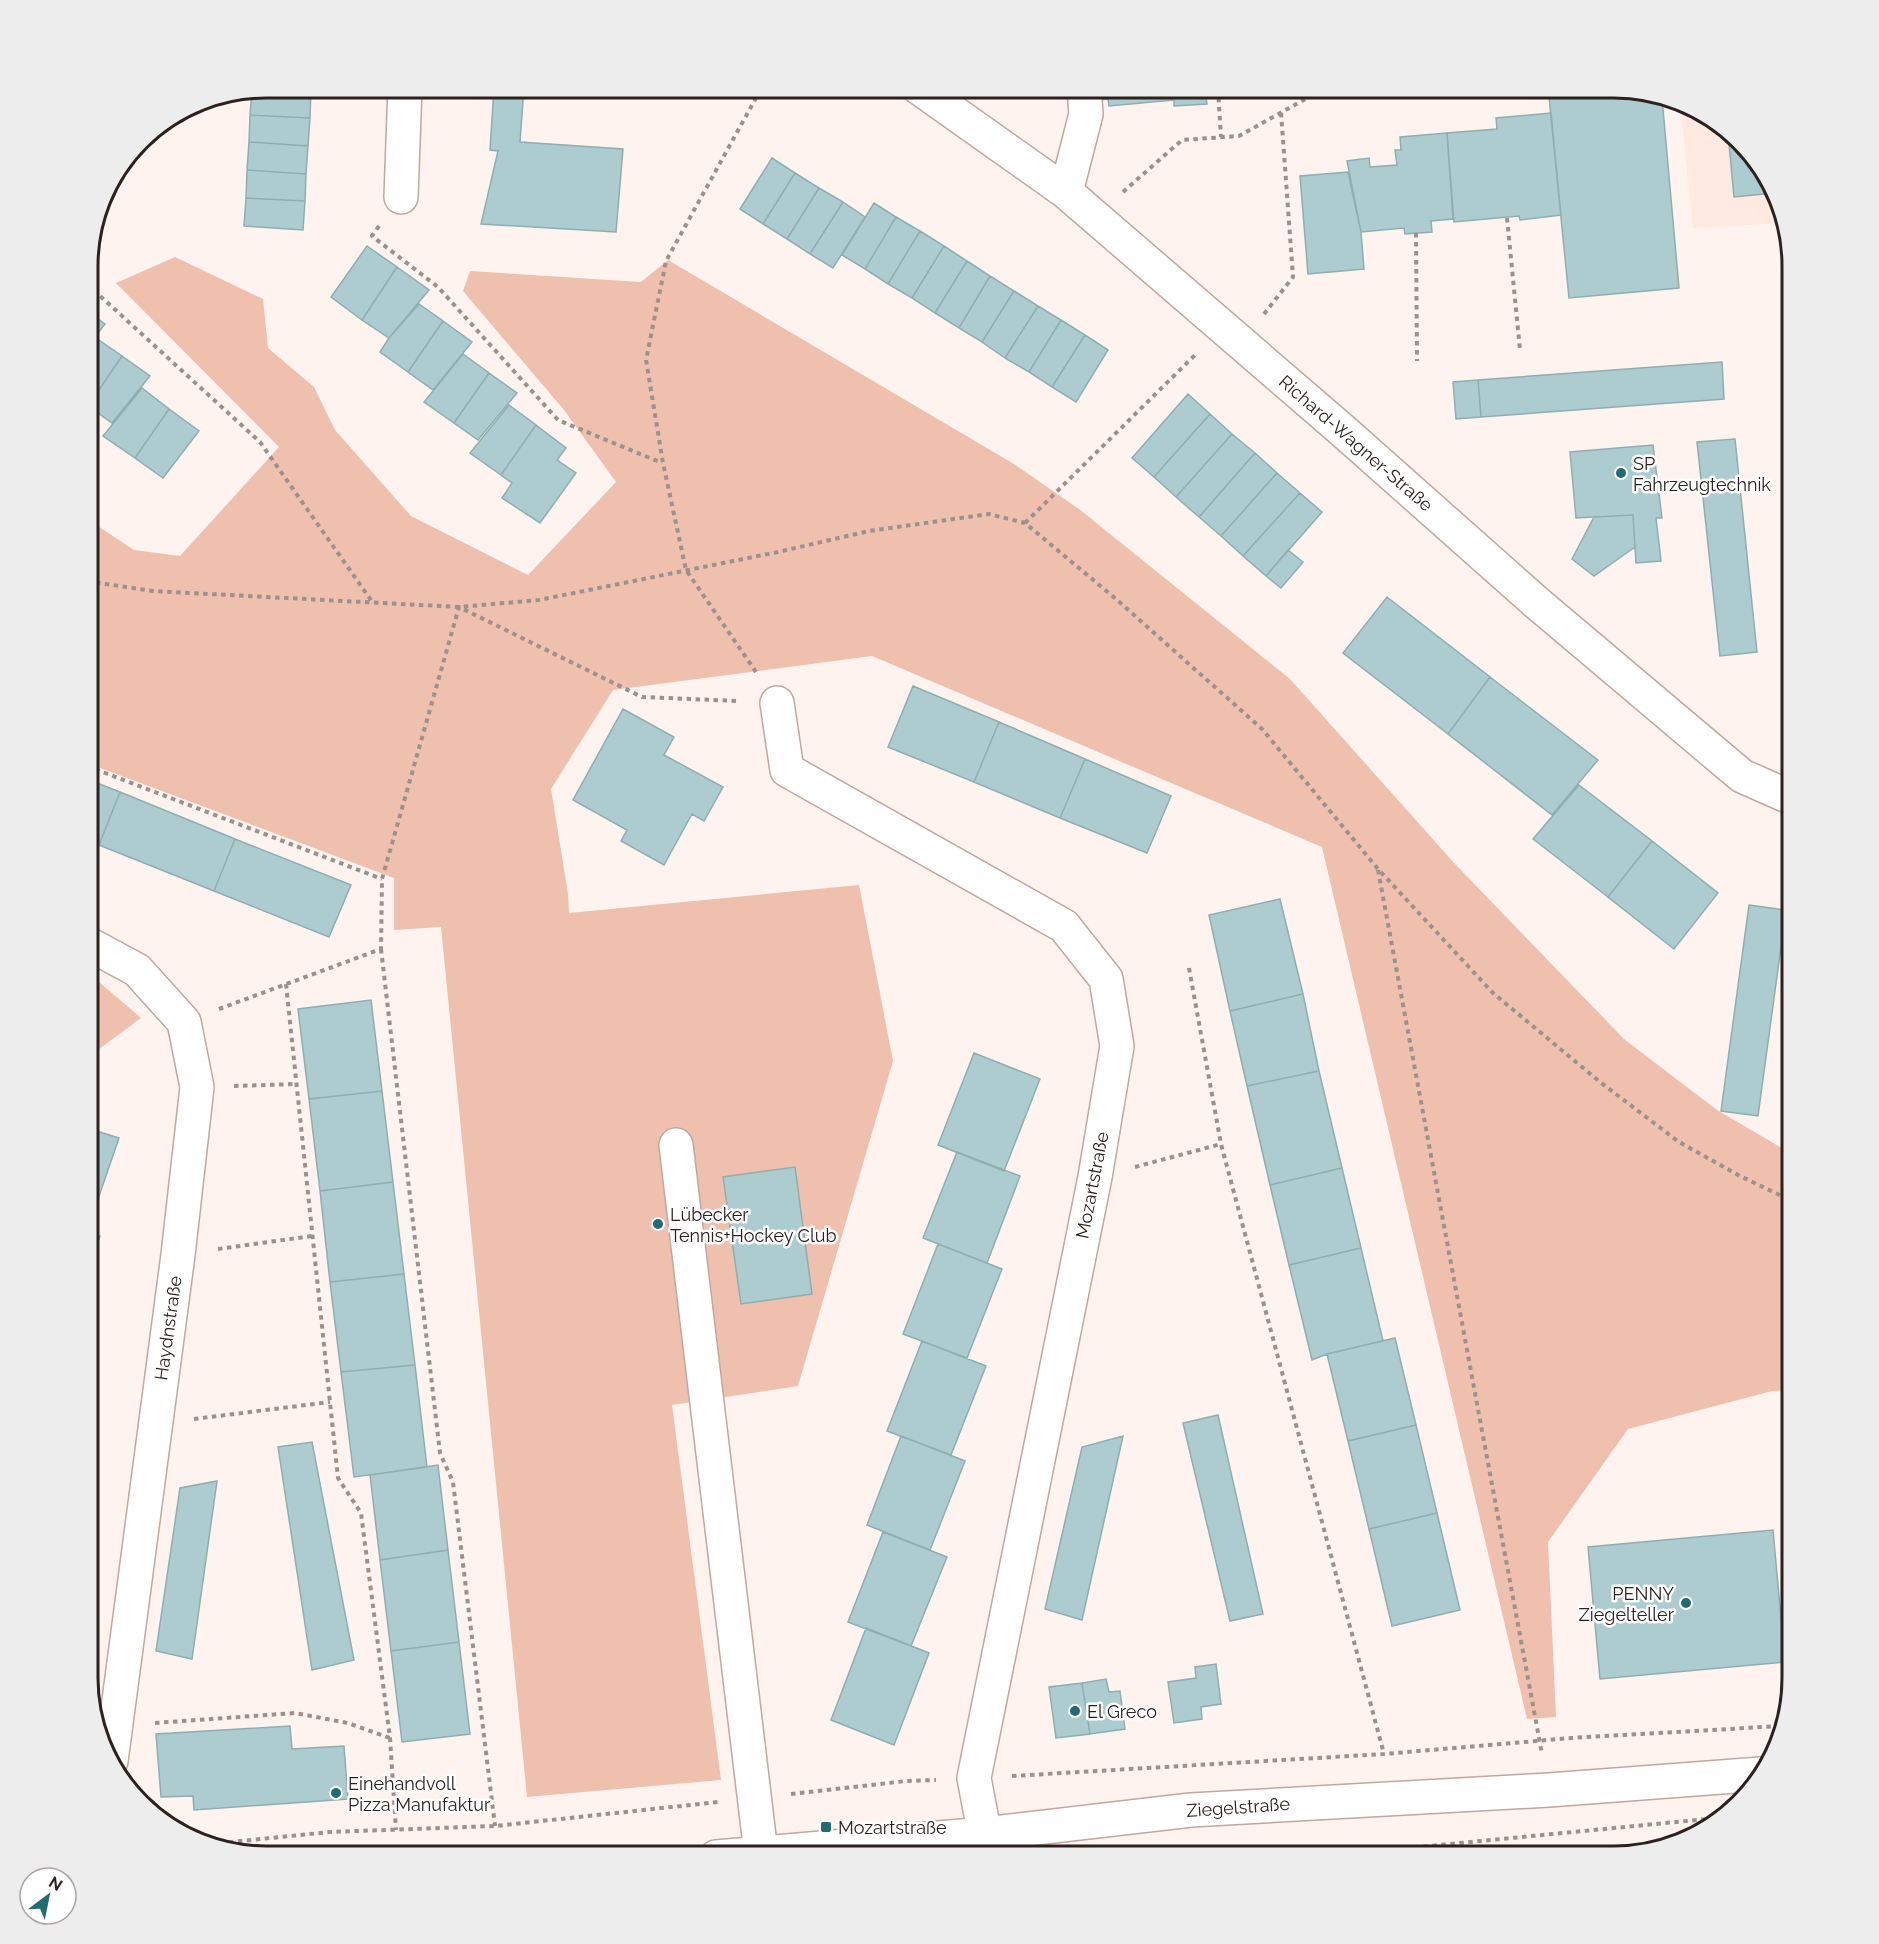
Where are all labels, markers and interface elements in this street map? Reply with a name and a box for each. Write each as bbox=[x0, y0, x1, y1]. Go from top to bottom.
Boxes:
street label: Richard-Wagner-Straße bbox=[1275, 371, 1437, 516]
place label: SP Fahrzeugtechnik bbox=[1633, 453, 1771, 495]
marker: SP Fahrzeugtechnik bbox=[1614, 466, 1628, 480]
street label: Mozartstraße bbox=[1071, 1129, 1113, 1240]
place label: Lübecker Tennis+Hockey Club bbox=[670, 1204, 837, 1246]
marker: Lübecker Tennis+Hockey Club bbox=[651, 1217, 665, 1231]
street label: Haydnstraße bbox=[150, 1274, 186, 1382]
place label: PENNY Ziegelteller bbox=[1578, 1583, 1675, 1625]
marker: PENNY Ziegelteller bbox=[1679, 1596, 1693, 1610]
place label: El Greco bbox=[1087, 1701, 1157, 1722]
marker: El Greco bbox=[1068, 1704, 1082, 1718]
place label: Einehandvoll Pizza Manufaktur bbox=[348, 1773, 491, 1815]
marker: Einehandvoll Pizza Manufaktur bbox=[329, 1786, 343, 1800]
street label: Ziegelstraße bbox=[1186, 1793, 1291, 1821]
place label: Mozartstraße bbox=[838, 1817, 947, 1838]
marker: Mozartstraße bbox=[819, 1820, 833, 1834]
north arrow bbox=[18, 1866, 78, 1926]
text: N bbox=[45, 1872, 66, 1895]

